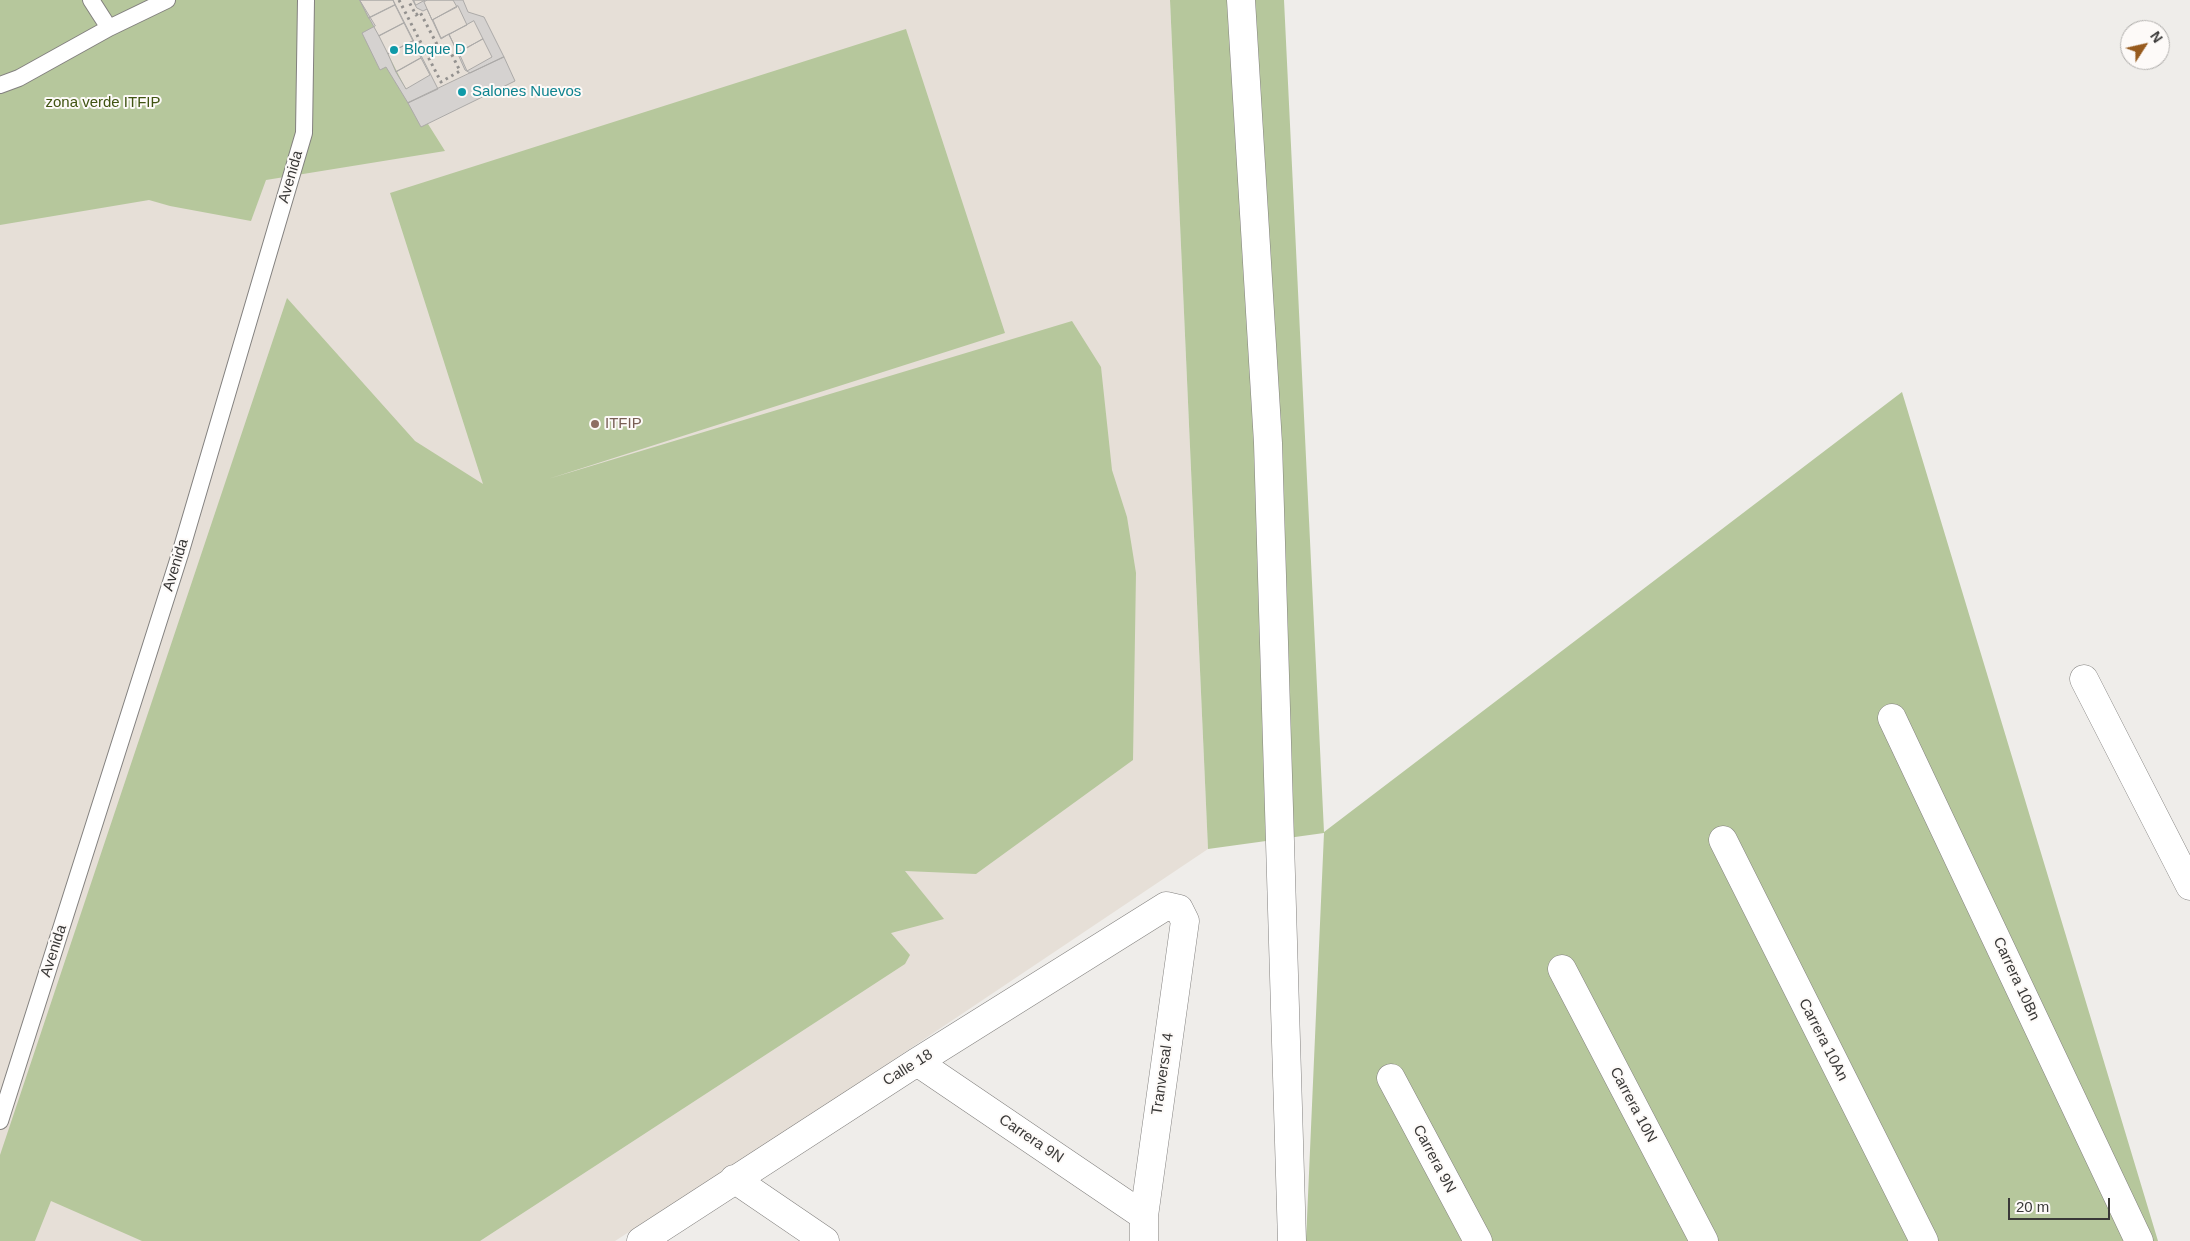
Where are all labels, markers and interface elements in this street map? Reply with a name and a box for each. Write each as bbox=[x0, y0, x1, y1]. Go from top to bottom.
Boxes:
north arrow bbox=[2120, 20, 2170, 70]
text: N bbox=[2147, 28, 2166, 46]
place label: Bloque D bbox=[404, 41, 466, 59]
marker: Bloque D bbox=[388, 44, 400, 56]
place label: Salones Nuevos bbox=[472, 83, 581, 101]
marker: Salones Nuevos bbox=[456, 86, 468, 98]
park label: zona verde ITFIP bbox=[45, 94, 161, 112]
street label: Avenida bbox=[275, 149, 307, 205]
place label: ITFIP bbox=[605, 415, 642, 433]
marker: ITFIP bbox=[589, 418, 601, 430]
street label: Avenida bbox=[160, 537, 192, 593]
street label: Avenida bbox=[37, 923, 71, 979]
street label: Carrera 10Bn bbox=[1989, 934, 2043, 1024]
street label: Carrera 10An bbox=[1795, 996, 1851, 1084]
street label: Tranversal 4 bbox=[1148, 1032, 1178, 1116]
street label: Calle 18 bbox=[880, 1046, 936, 1090]
street label: Carrera 10N bbox=[1606, 1064, 1660, 1146]
street label: Carrera 9N bbox=[995, 1111, 1067, 1167]
street label: Carrera 9N bbox=[1409, 1122, 1459, 1196]
scale bar bbox=[2010, 1188, 2112, 1220]
text: 20 m bbox=[2016, 1198, 2049, 1215]

